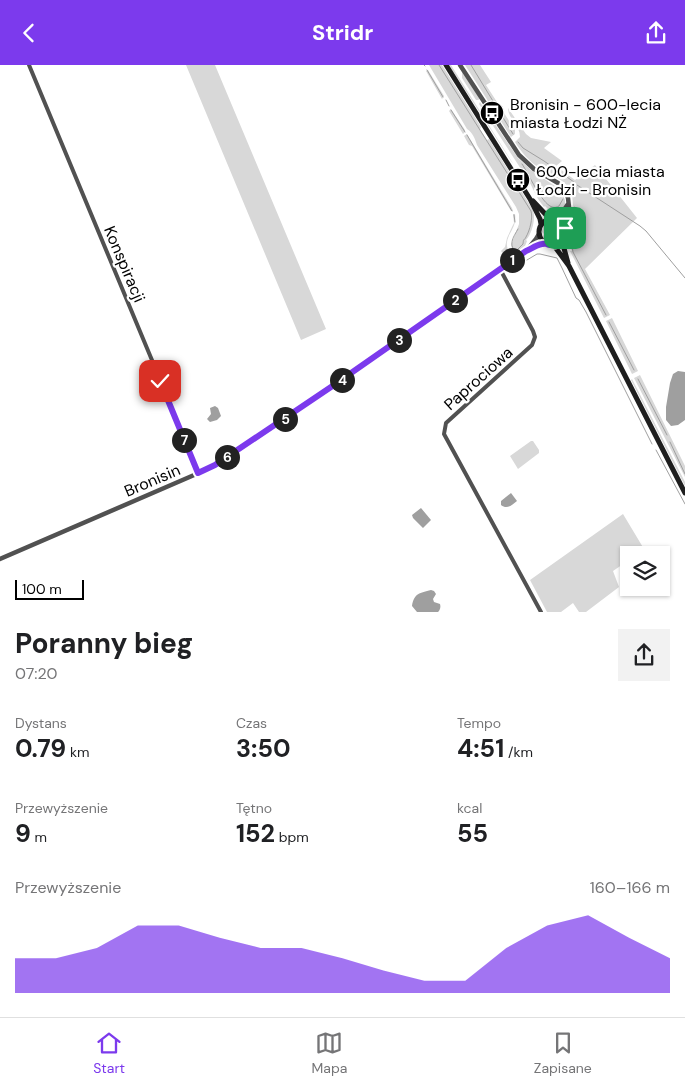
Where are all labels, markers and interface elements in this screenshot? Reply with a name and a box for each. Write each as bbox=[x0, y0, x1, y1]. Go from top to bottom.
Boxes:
text: Stridr bbox=[312, 18, 373, 47]
icon: back bbox=[15, 19, 43, 47]
icon: share bbox=[642, 19, 670, 47]
place label: Bronisin - 600-lecia miasta Łodzi NŻ bbox=[510, 94, 661, 133]
bus stop icon: Bronisin - 600-lecia miasta Łodzi NŻ bbox=[479, 100, 505, 126]
place label: 600-lecia miasta Łodzi - Bronisin bbox=[536, 161, 665, 200]
bus stop icon: 600-lecia miasta Łodzi - Bronisin bbox=[505, 167, 531, 193]
pin bbox=[544, 207, 586, 249]
icon: arrive bbox=[551, 214, 579, 242]
street label: Konspiracji bbox=[99, 223, 150, 306]
pin: 1 bbox=[500, 247, 524, 273]
text: 1 bbox=[510, 251, 515, 269]
pin: 2 bbox=[442, 287, 468, 313]
text: 2 bbox=[451, 291, 460, 309]
pin: 3 bbox=[386, 327, 412, 353]
text: 3 bbox=[395, 331, 404, 349]
street label: Paprociowa bbox=[440, 342, 517, 415]
pin bbox=[139, 360, 181, 402]
icon: check bbox=[146, 367, 174, 395]
pin: 4 bbox=[330, 367, 354, 393]
text: 4 bbox=[338, 371, 347, 389]
pin: 5 bbox=[272, 407, 298, 431]
text: 5 bbox=[281, 410, 290, 428]
pin: 7 bbox=[172, 427, 196, 453]
text: 7 bbox=[181, 431, 188, 449]
pin: 6 bbox=[214, 445, 240, 469]
text: 6 bbox=[223, 448, 232, 466]
street label: Bronisin bbox=[121, 459, 183, 502]
map controls bbox=[620, 546, 670, 596]
button: layers bbox=[620, 546, 670, 596]
scale bar bbox=[15, 577, 84, 600]
text: 100 m bbox=[22, 580, 62, 598]
text: Poranny bieg bbox=[15, 625, 193, 662]
button: share bbox=[618, 629, 670, 681]
text: 07:20 bbox=[15, 663, 58, 684]
text: Dystans bbox=[15, 714, 67, 732]
text: Czas bbox=[236, 714, 267, 732]
text: Tempo bbox=[457, 714, 501, 732]
text: 0.79 bbox=[15, 732, 66, 765]
text: 3:50 bbox=[236, 732, 291, 765]
text: 4:51 bbox=[457, 732, 504, 765]
text: km bbox=[66, 743, 89, 761]
text: /km bbox=[504, 743, 533, 761]
text: Przewyższenie bbox=[15, 799, 108, 817]
text: Tętno bbox=[236, 799, 272, 817]
text: kcal bbox=[457, 799, 482, 817]
text: 9 bbox=[15, 817, 31, 850]
text: 152 bbox=[236, 817, 275, 850]
text: 55 bbox=[457, 817, 488, 850]
text: m bbox=[31, 828, 47, 846]
text: bpm bbox=[275, 828, 309, 846]
text: Przewyższenie bbox=[15, 877, 121, 898]
text: 160–166 m bbox=[590, 877, 670, 898]
tab: Start bbox=[93, 1029, 125, 1077]
tab: Mapa bbox=[312, 1029, 347, 1077]
tab: Zapisane bbox=[534, 1029, 592, 1077]

